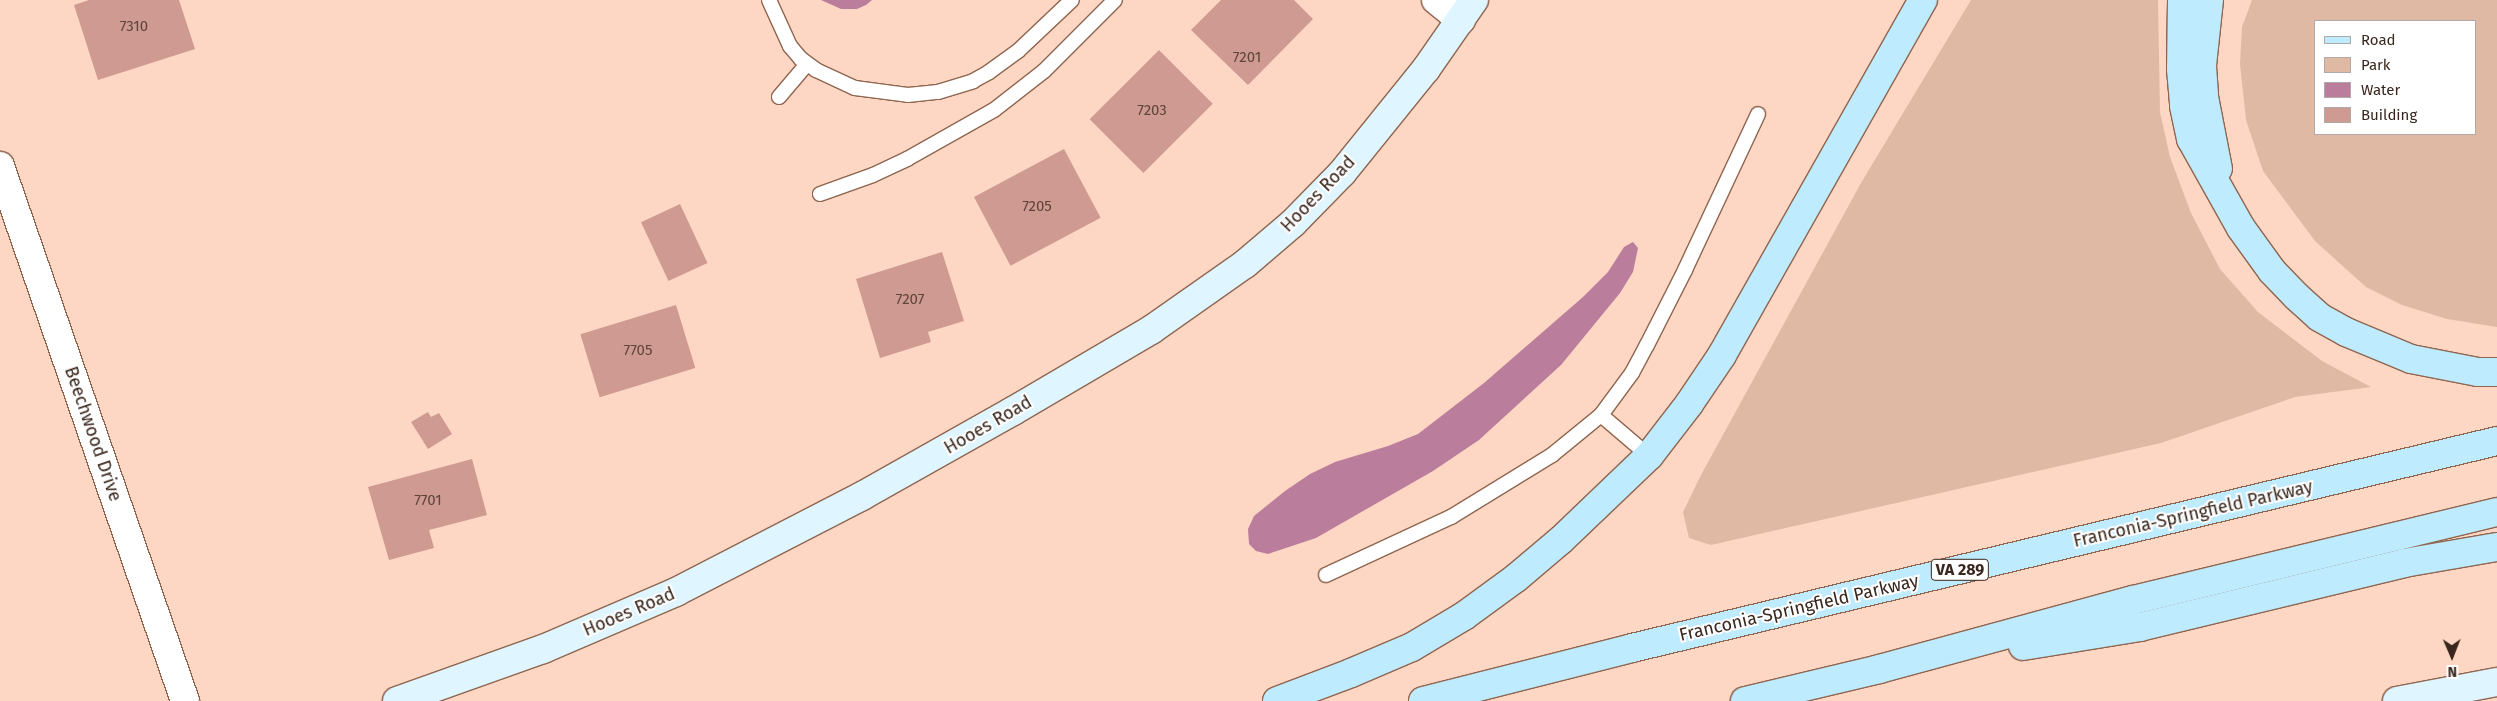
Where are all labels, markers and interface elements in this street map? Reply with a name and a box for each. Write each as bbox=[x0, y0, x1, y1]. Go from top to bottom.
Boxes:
house number: 7310 bbox=[120, 18, 148, 36]
legend bbox=[2314, 20, 2477, 135]
text: Road bbox=[2361, 31, 2396, 49]
house number: 7201 bbox=[1233, 49, 1261, 67]
text: Park bbox=[2361, 56, 2391, 74]
text: Water bbox=[2361, 81, 2400, 99]
house number: 7203 bbox=[1137, 102, 1167, 120]
text: Building bbox=[2361, 106, 2417, 124]
street label: Hooes Road bbox=[1276, 151, 1360, 237]
house number: 7205 bbox=[1022, 198, 1052, 216]
house number: 7207 bbox=[896, 291, 924, 309]
house number: 7705 bbox=[623, 342, 653, 360]
street label: Beechwood Drive bbox=[60, 364, 126, 504]
street label: Hooes Road bbox=[940, 391, 1036, 459]
street label: Franconia-Springfield Parkway bbox=[2071, 476, 2315, 552]
house number: 7701 bbox=[414, 492, 442, 510]
road number: VA 289 bbox=[1930, 556, 1990, 584]
street label: Franconia-Springfield Parkway bbox=[1677, 570, 1921, 646]
street label: Hooes Road bbox=[580, 583, 678, 641]
north arrow bbox=[2427, 631, 2477, 681]
text: N bbox=[2447, 663, 2457, 680]

